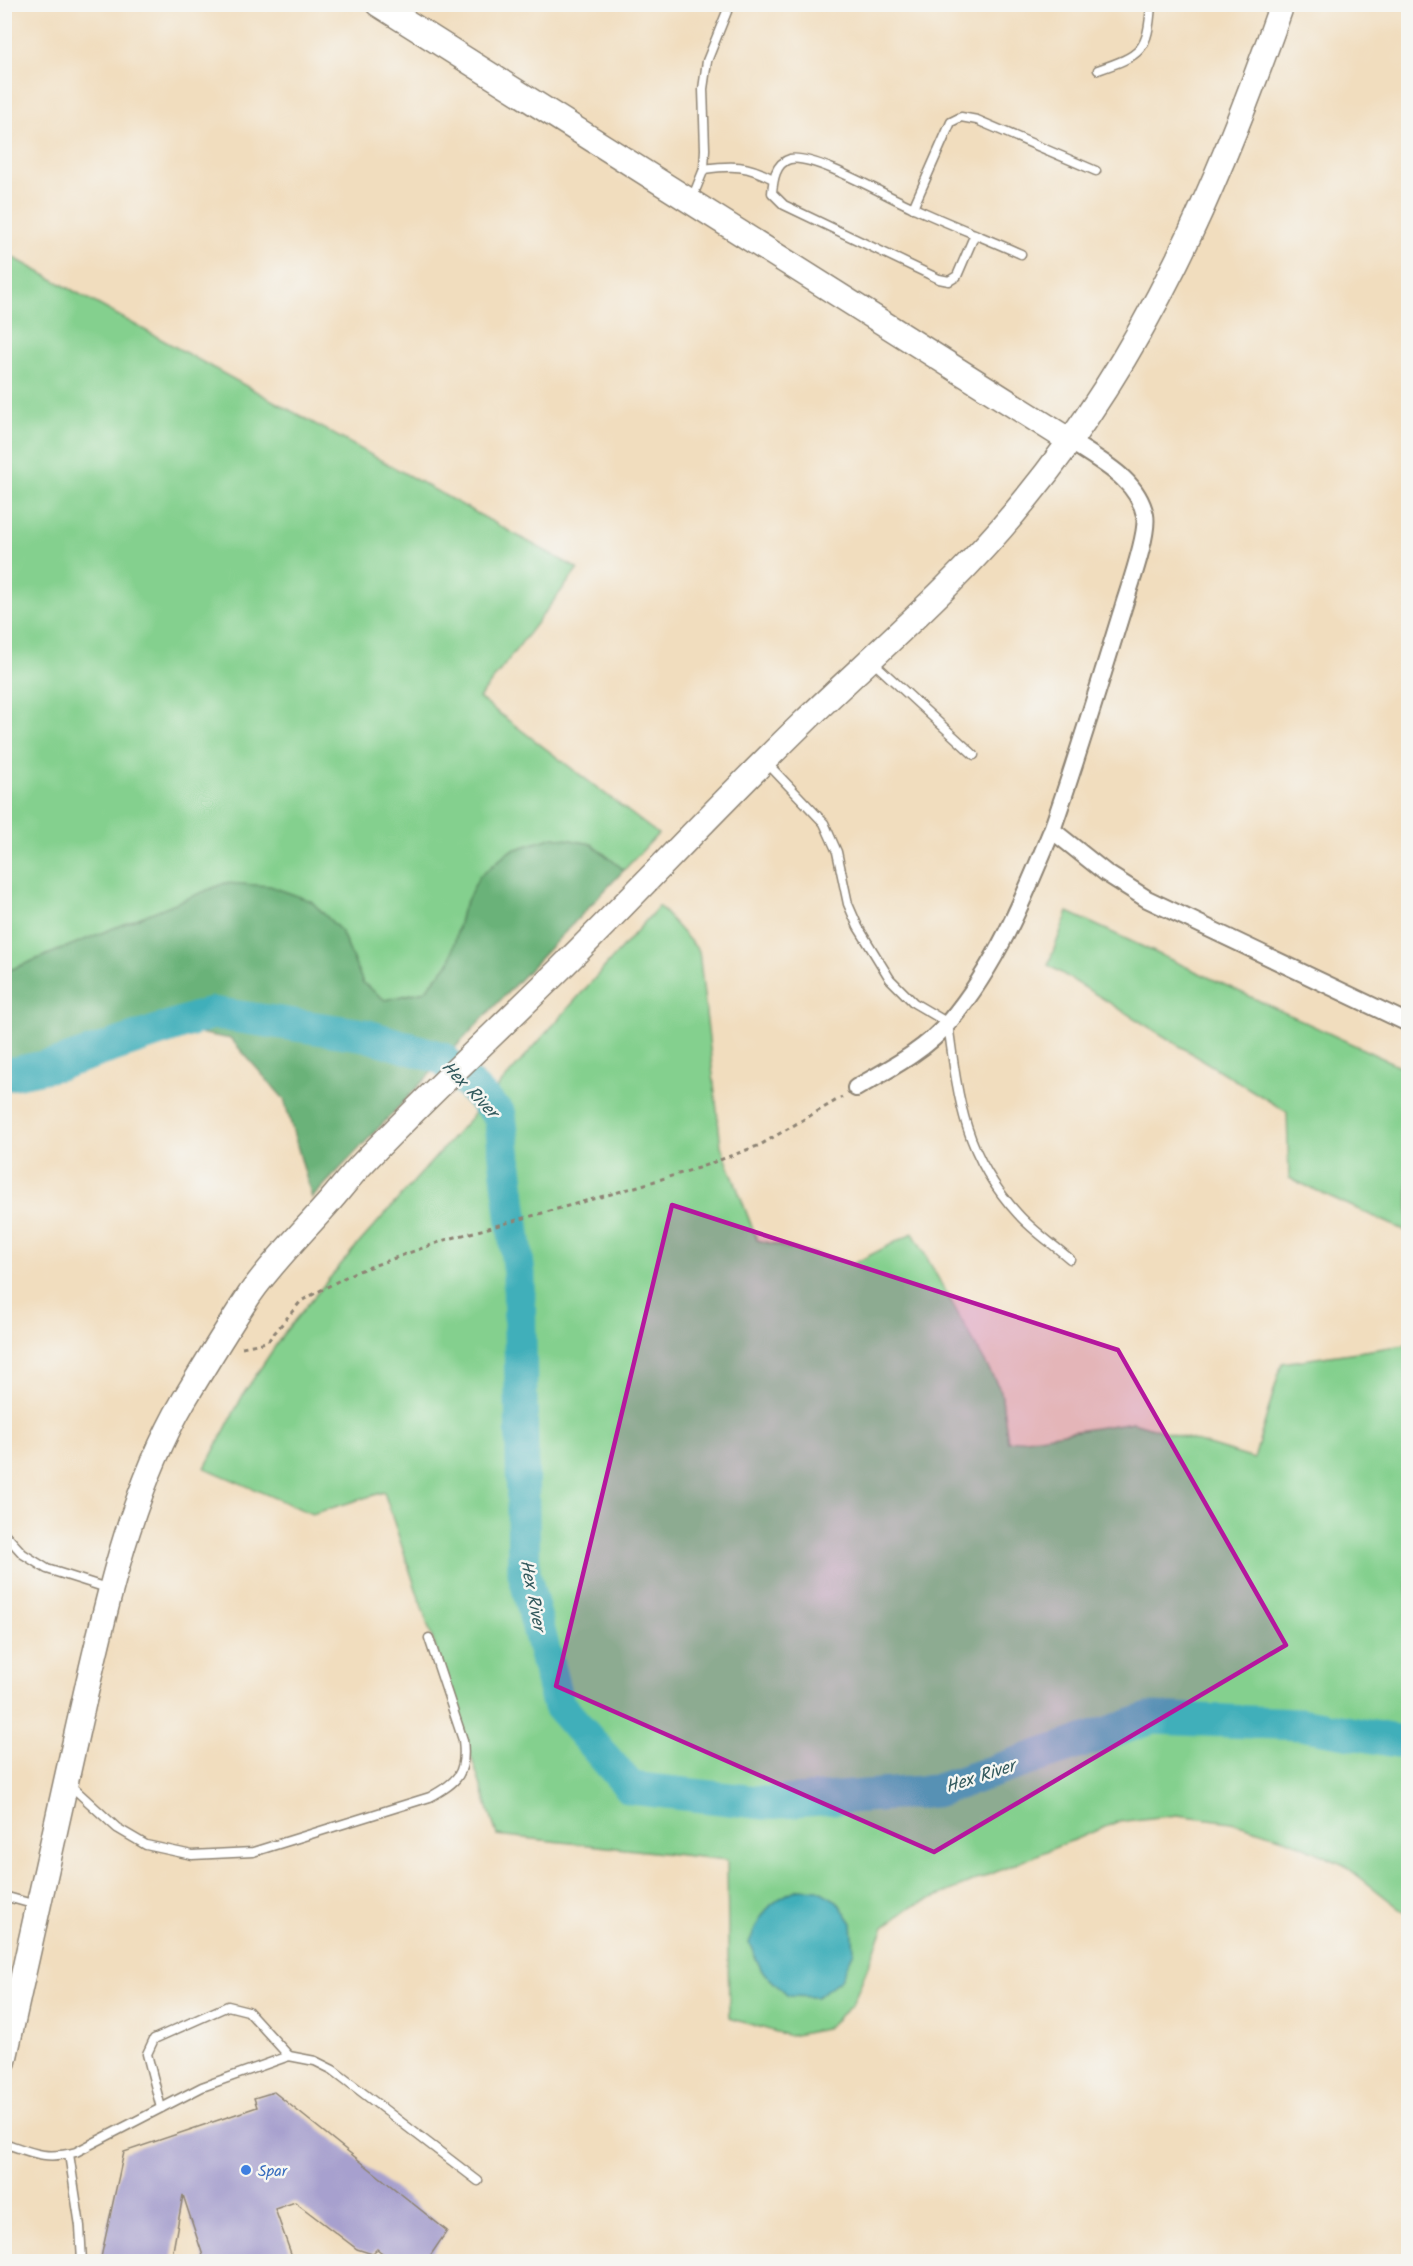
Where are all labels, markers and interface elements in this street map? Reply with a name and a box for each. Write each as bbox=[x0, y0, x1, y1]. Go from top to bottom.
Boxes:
water label: Hex River bbox=[434, 1054, 507, 1129]
water label: Hex River bbox=[510, 1557, 553, 1637]
water label: Hex River bbox=[942, 1751, 1023, 1802]
place label: Spar bbox=[258, 2159, 289, 2184]
marker: Spar bbox=[239, 2163, 253, 2177]

